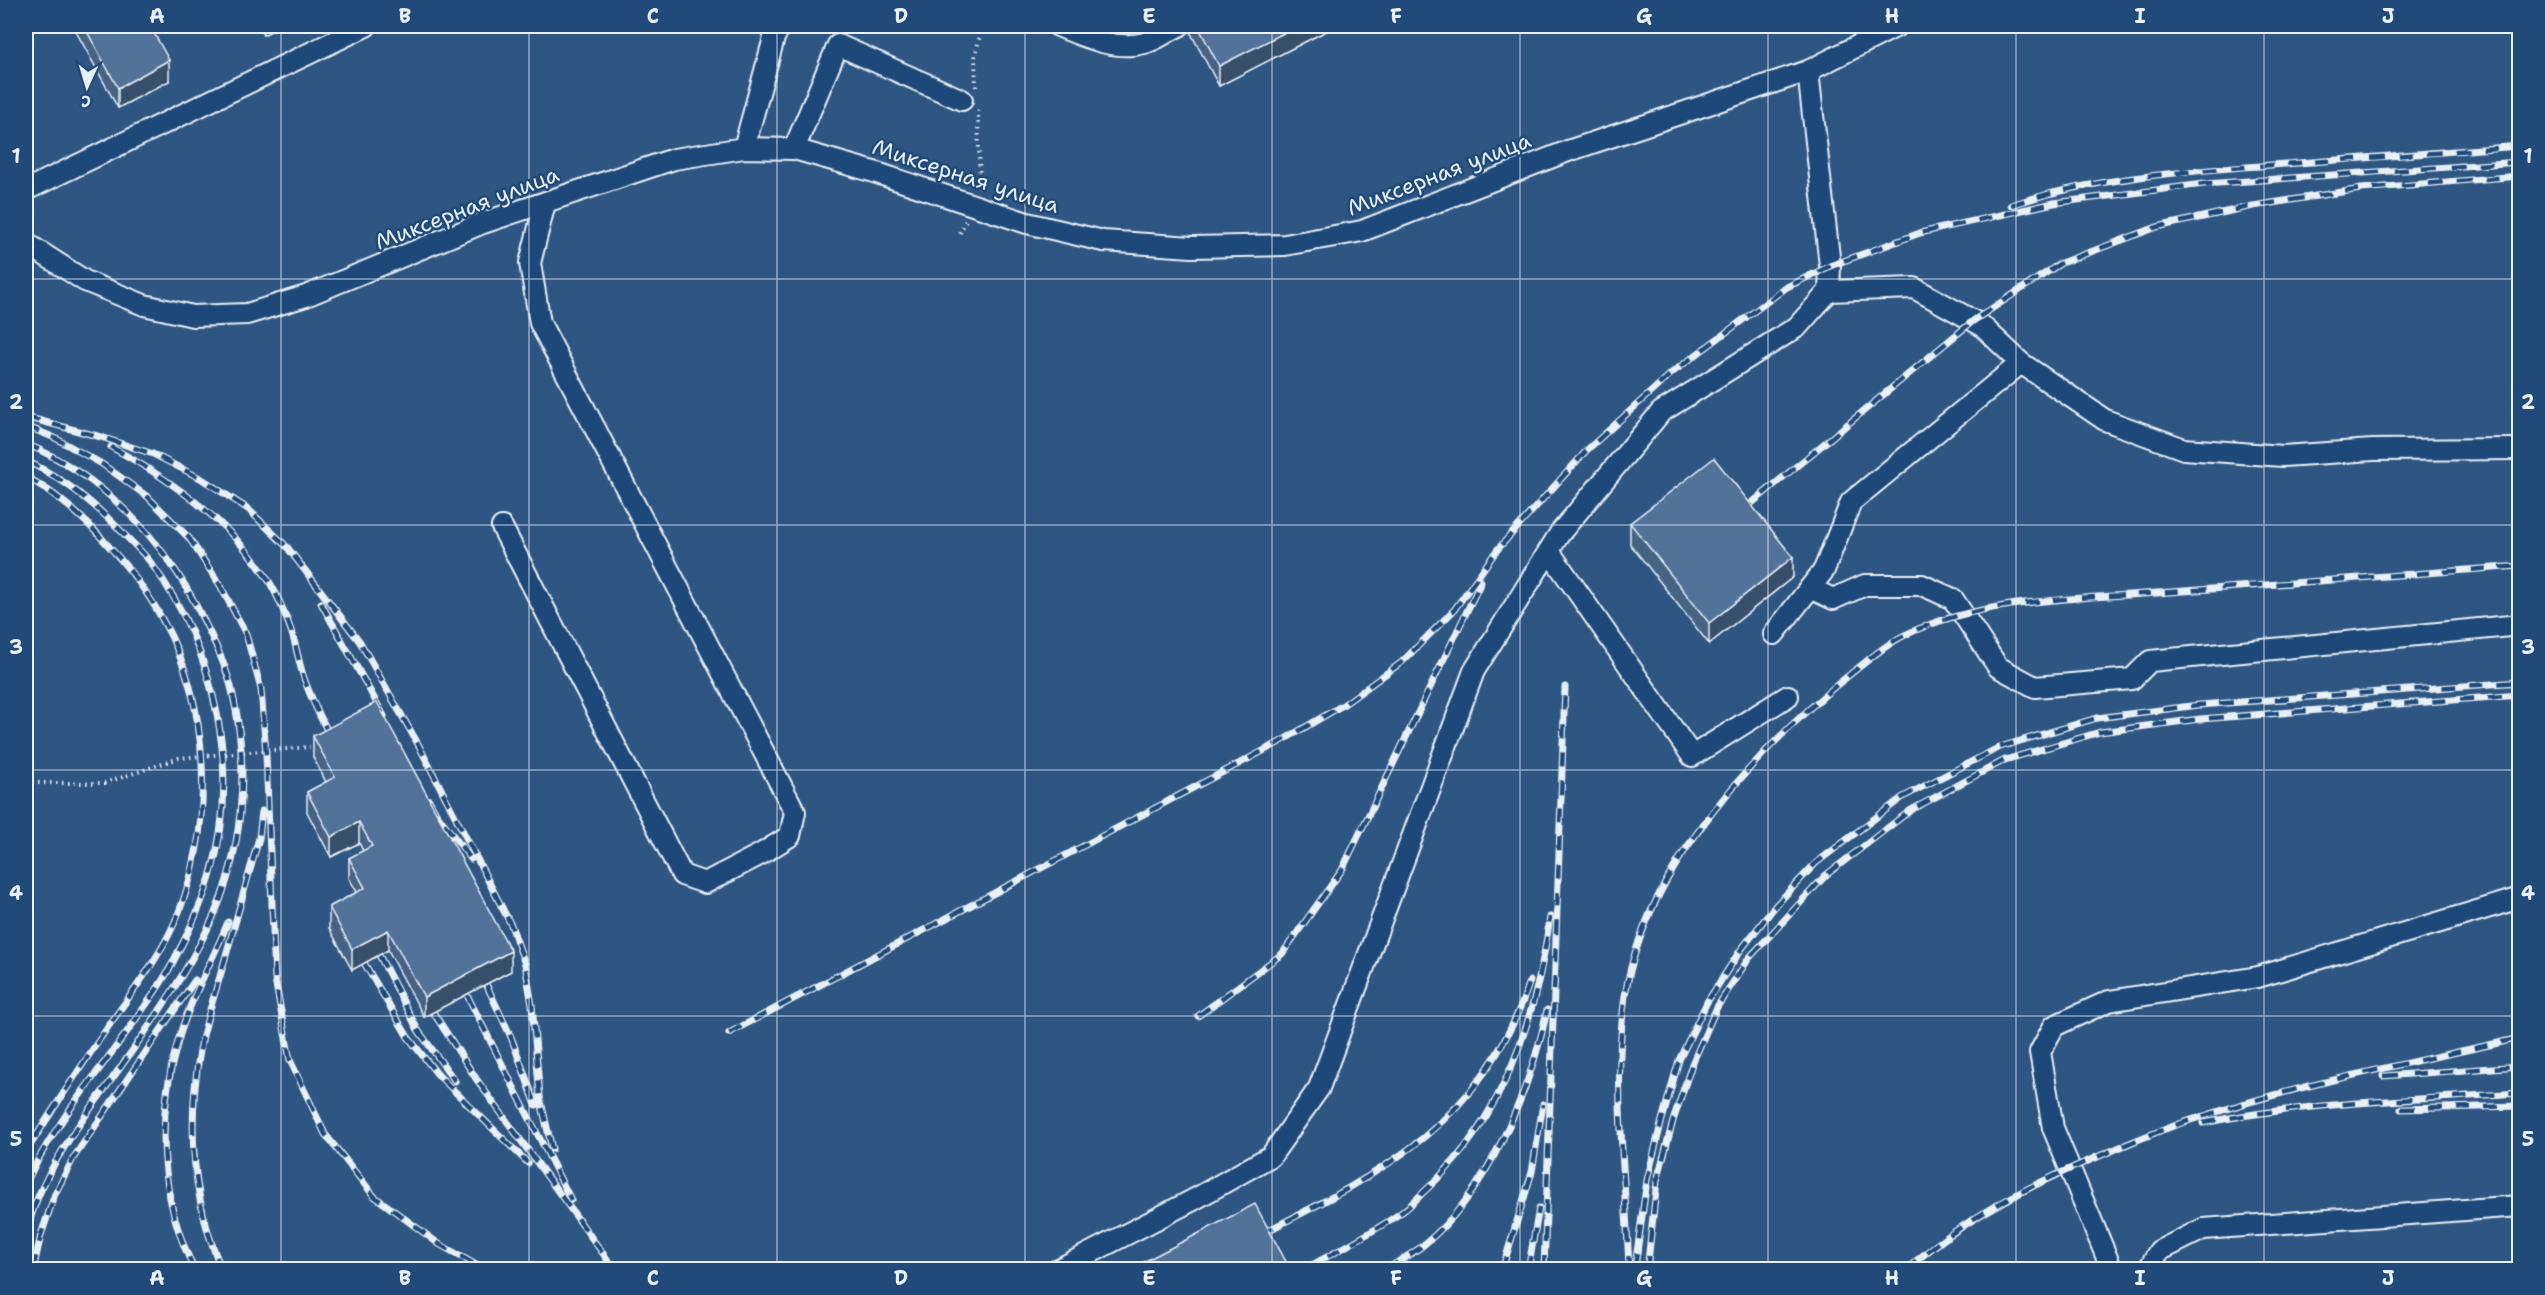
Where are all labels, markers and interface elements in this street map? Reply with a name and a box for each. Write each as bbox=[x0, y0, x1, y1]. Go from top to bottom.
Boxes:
text: A bbox=[149, 3, 165, 29]
text: B bbox=[399, 3, 411, 29]
text: C bbox=[647, 3, 659, 29]
text: D bbox=[894, 3, 908, 29]
text: E bbox=[1142, 3, 1156, 29]
text: F bbox=[1390, 3, 1402, 29]
text: G bbox=[1636, 3, 1652, 29]
text: H bbox=[1885, 3, 1899, 29]
text: I bbox=[2134, 3, 2146, 29]
text: J bbox=[2382, 3, 2395, 29]
north arrow bbox=[57, 57, 117, 117]
text: С bbox=[80, 91, 92, 112]
street label: Миксерная улица bbox=[1343, 125, 1535, 222]
street label: Миксерная улица bbox=[869, 132, 1063, 220]
text: 1 bbox=[11, 143, 21, 169]
text: 1 bbox=[2523, 143, 2533, 169]
street label: Миксерная улица bbox=[371, 159, 563, 256]
text: 2 bbox=[9, 389, 23, 415]
text: 2 bbox=[2521, 389, 2535, 415]
text: 3 bbox=[9, 634, 23, 660]
text: 3 bbox=[2521, 634, 2535, 660]
text: 4 bbox=[9, 880, 23, 906]
text: 4 bbox=[2521, 880, 2535, 906]
text: 5 bbox=[10, 1126, 22, 1152]
text: 5 bbox=[2522, 1126, 2534, 1152]
text: A bbox=[149, 1265, 165, 1291]
text: B bbox=[399, 1265, 411, 1291]
text: C bbox=[647, 1265, 659, 1291]
text: D bbox=[894, 1265, 908, 1291]
text: E bbox=[1142, 1265, 1156, 1291]
text: F bbox=[1390, 1265, 1402, 1291]
text: G bbox=[1636, 1265, 1652, 1291]
text: H bbox=[1885, 1265, 1899, 1291]
text: I bbox=[2134, 1265, 2146, 1291]
text: J bbox=[2382, 1265, 2395, 1291]

